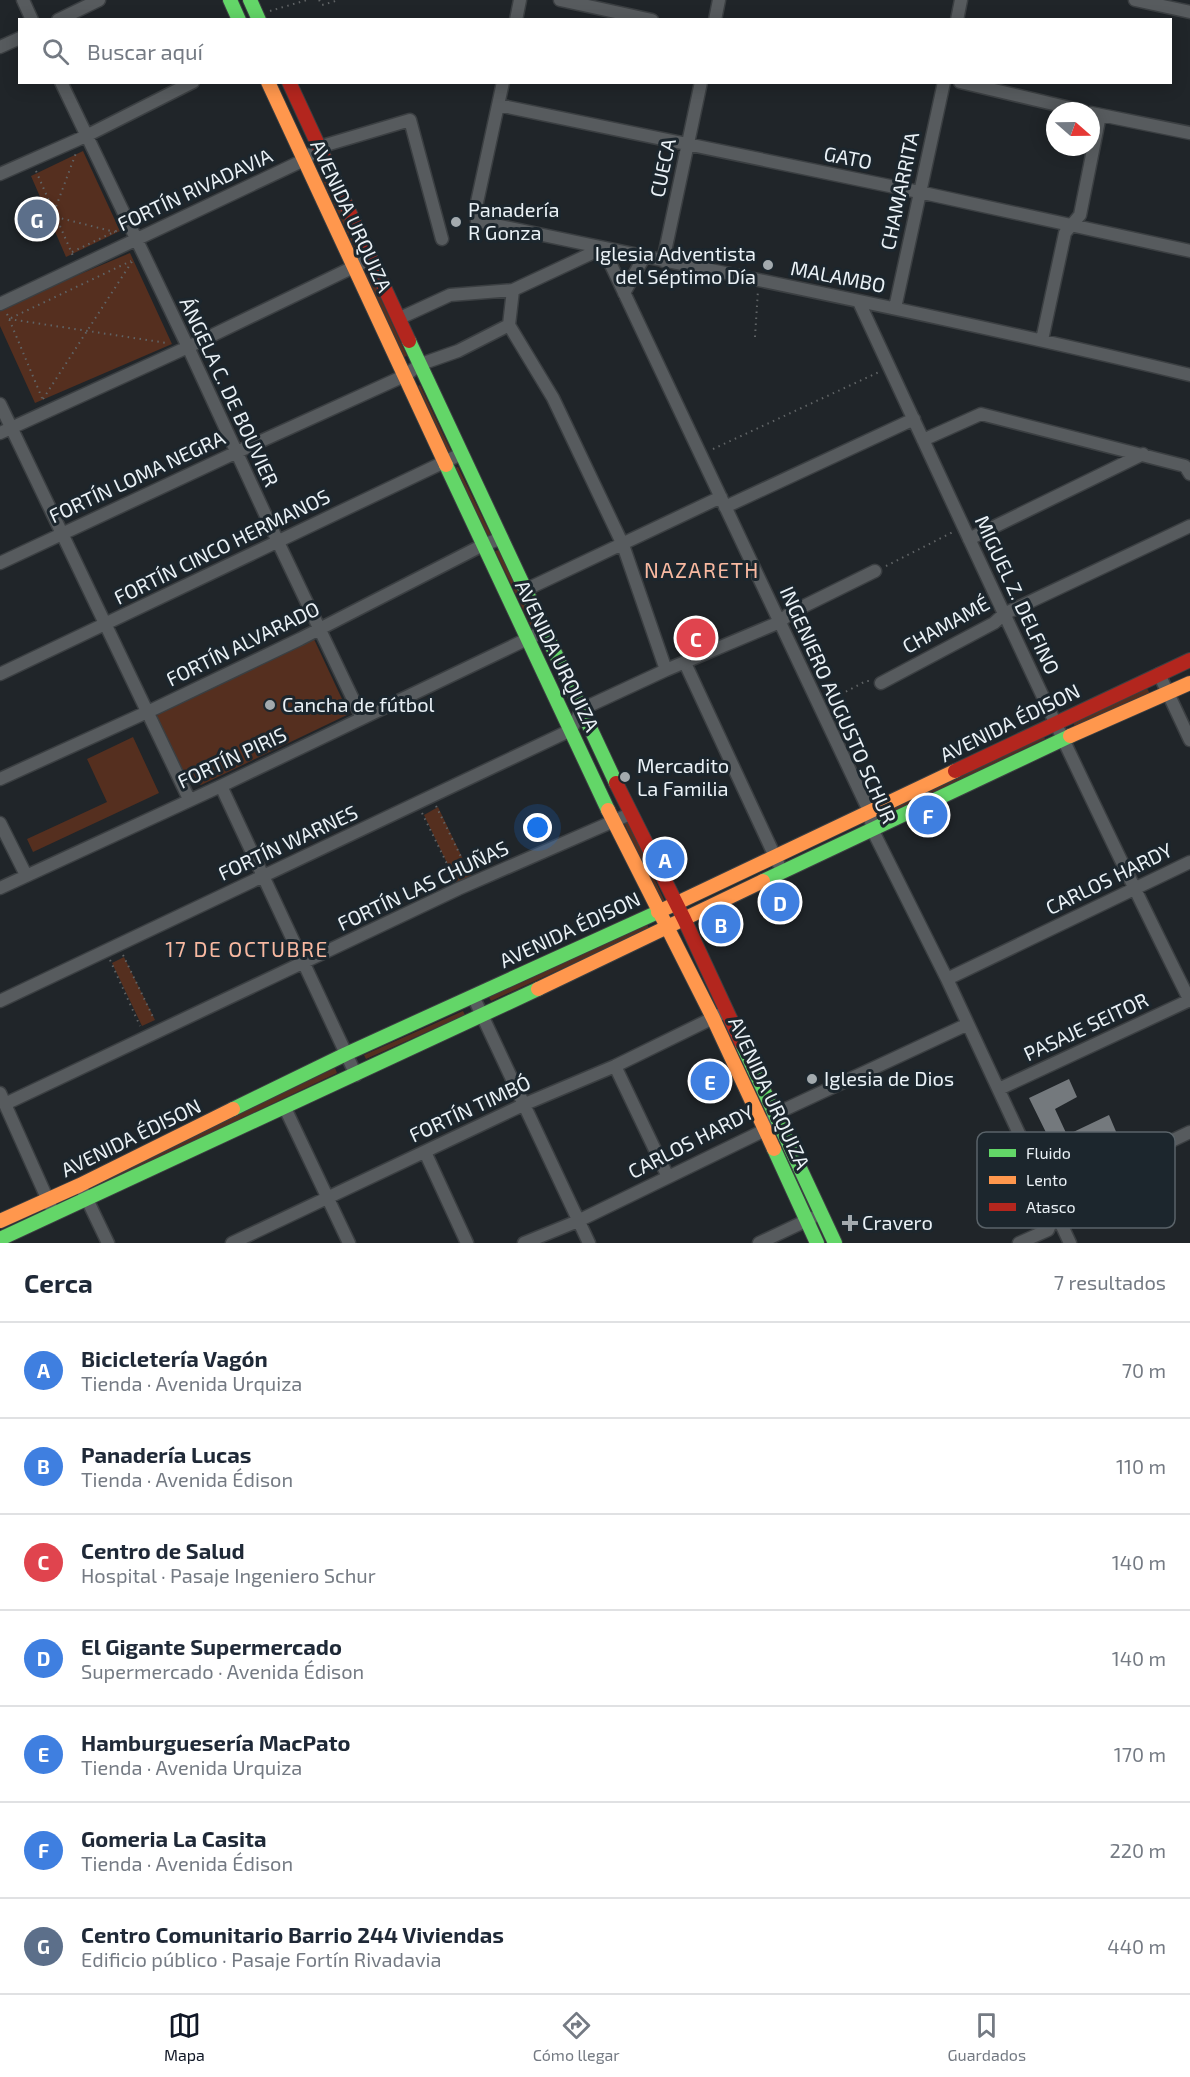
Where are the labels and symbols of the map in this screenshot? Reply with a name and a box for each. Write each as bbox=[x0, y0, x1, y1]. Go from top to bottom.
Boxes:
north arrow bbox=[1046, 102, 1100, 156]
street label: CHAMARRITA bbox=[875, 129, 923, 252]
street label: AVENIDA URQUIZA bbox=[306, 136, 398, 296]
street label: CUECA bbox=[644, 136, 680, 199]
street label: GATO bbox=[822, 141, 874, 173]
street label: FORTÍN RIVADAVIA bbox=[113, 142, 276, 235]
pin: G bbox=[18, 196, 57, 242]
place label: Panadería R Gonza bbox=[468, 197, 559, 244]
marker: Panadería R Gonza bbox=[449, 215, 463, 229]
place label: Iglesia Adventista del Séptimo Día bbox=[595, 241, 756, 288]
street label: MALAMBO bbox=[789, 255, 888, 297]
marker: Iglesia Adventista del Séptimo Día bbox=[761, 258, 775, 272]
street label: ÁNGELA C. DE BOUVIER bbox=[175, 293, 284, 490]
street label: FORTÍN LOMA NEGRA bbox=[45, 425, 229, 527]
street label: FORTÍN CINCO HERMANOS bbox=[110, 483, 333, 609]
street label: MIGUEL Z. DELFINO bbox=[971, 511, 1065, 678]
district label: NAZARETH bbox=[644, 557, 760, 582]
street label: AVENIDA URQUIZA bbox=[511, 576, 605, 736]
street label: INGENIERO AUGUSTO SCHUR bbox=[776, 582, 902, 827]
street label: CHAMAMÉ bbox=[898, 590, 993, 658]
street label: FORTÍN ALVARADO bbox=[162, 596, 323, 691]
pin: C bbox=[676, 616, 716, 660]
street label: AVENIDA ÉDISON bbox=[936, 678, 1083, 766]
place label: Cancha de fútbol bbox=[282, 692, 435, 716]
marker: Cancha de fútbol bbox=[263, 698, 277, 712]
street label: FORTÍN PIRIS bbox=[173, 721, 290, 793]
place label: Mercadito La Familia bbox=[637, 753, 729, 800]
marker: Mercadito La Familia bbox=[618, 770, 632, 784]
pin: F bbox=[908, 792, 948, 838]
street label: FORTÍN WARNES bbox=[214, 799, 361, 885]
your location bbox=[523, 813, 552, 842]
street label: FORTÍN LAS CHUÑAS bbox=[333, 835, 512, 935]
pin: A bbox=[646, 836, 684, 882]
street label: CARLOS HARDY bbox=[1041, 837, 1176, 919]
pin: D bbox=[760, 880, 800, 924]
street label: AVENIDA ÉDISON bbox=[495, 886, 644, 972]
pin: B bbox=[702, 902, 740, 946]
district label: 17 DE OCTUBRE bbox=[165, 936, 329, 961]
street label: PASAJE SEITOR bbox=[1020, 987, 1152, 1065]
street label: AVENIDA URQUIZA bbox=[724, 1013, 816, 1173]
pin: E bbox=[690, 1058, 730, 1104]
place label: Iglesia de Dios bbox=[824, 1066, 954, 1090]
street label: FORTÍN TIMBÓ bbox=[405, 1069, 534, 1147]
marker: Iglesia de Dios bbox=[805, 1072, 819, 1086]
street label: AVENIDA ÉDISON bbox=[57, 1093, 204, 1181]
street label: CARLOS HARDY bbox=[624, 1099, 758, 1183]
legend bbox=[977, 1132, 1175, 1228]
text: Fluido bbox=[1026, 1143, 1071, 1162]
text: Lento bbox=[1026, 1170, 1067, 1189]
text: Atasco bbox=[1026, 1197, 1076, 1216]
place label: Cravero bbox=[862, 1210, 933, 1234]
marker: Cravero bbox=[843, 1216, 857, 1230]

